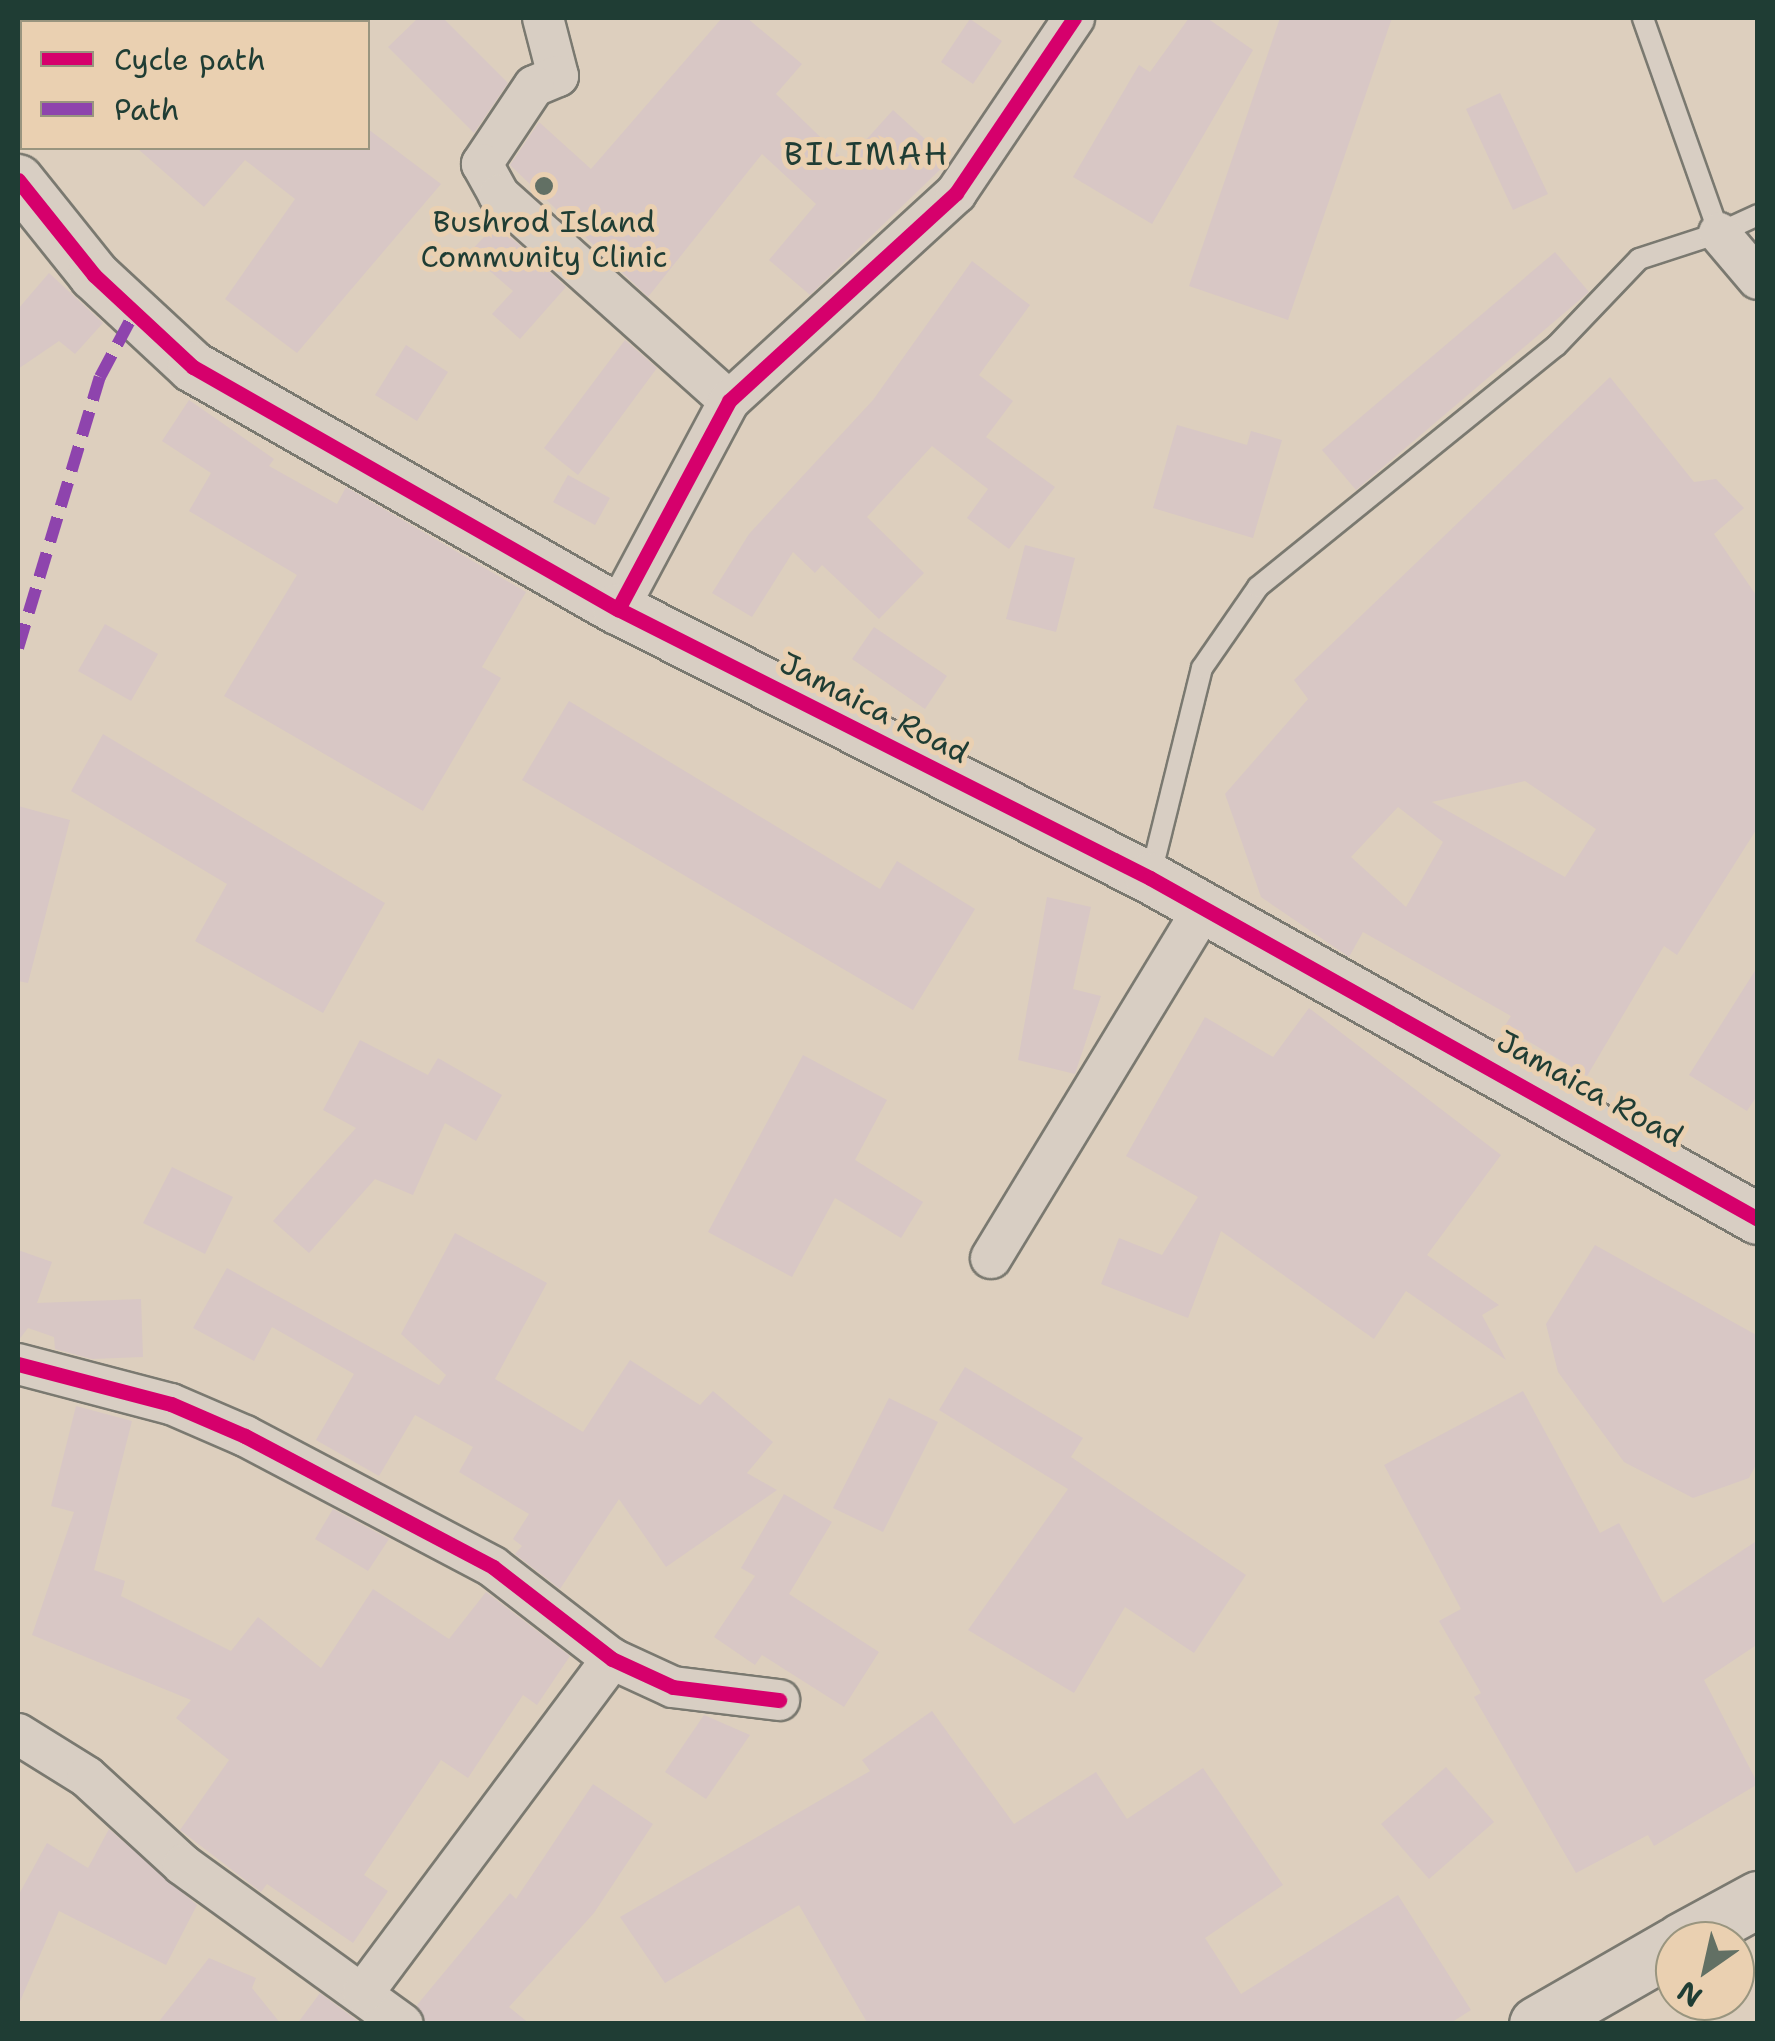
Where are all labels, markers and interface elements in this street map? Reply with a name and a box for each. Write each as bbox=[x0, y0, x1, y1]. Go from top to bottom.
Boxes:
legend bbox=[20, 20, 370, 150]
text: Cycle path bbox=[114, 39, 266, 80]
text: Path bbox=[114, 89, 180, 130]
district label: BILIMAH bbox=[784, 135, 950, 173]
marker: Bushrod Island Community Clinic bbox=[531, 173, 557, 199]
place label: Bushrod Island Community Clinic bbox=[420, 204, 668, 274]
street label: Jamaica Road bbox=[773, 645, 975, 771]
street label: Jamaica Road bbox=[1491, 1023, 1689, 1155]
north arrow bbox=[1655, 1921, 1755, 2021]
text: N bbox=[1670, 1972, 1709, 2016]

